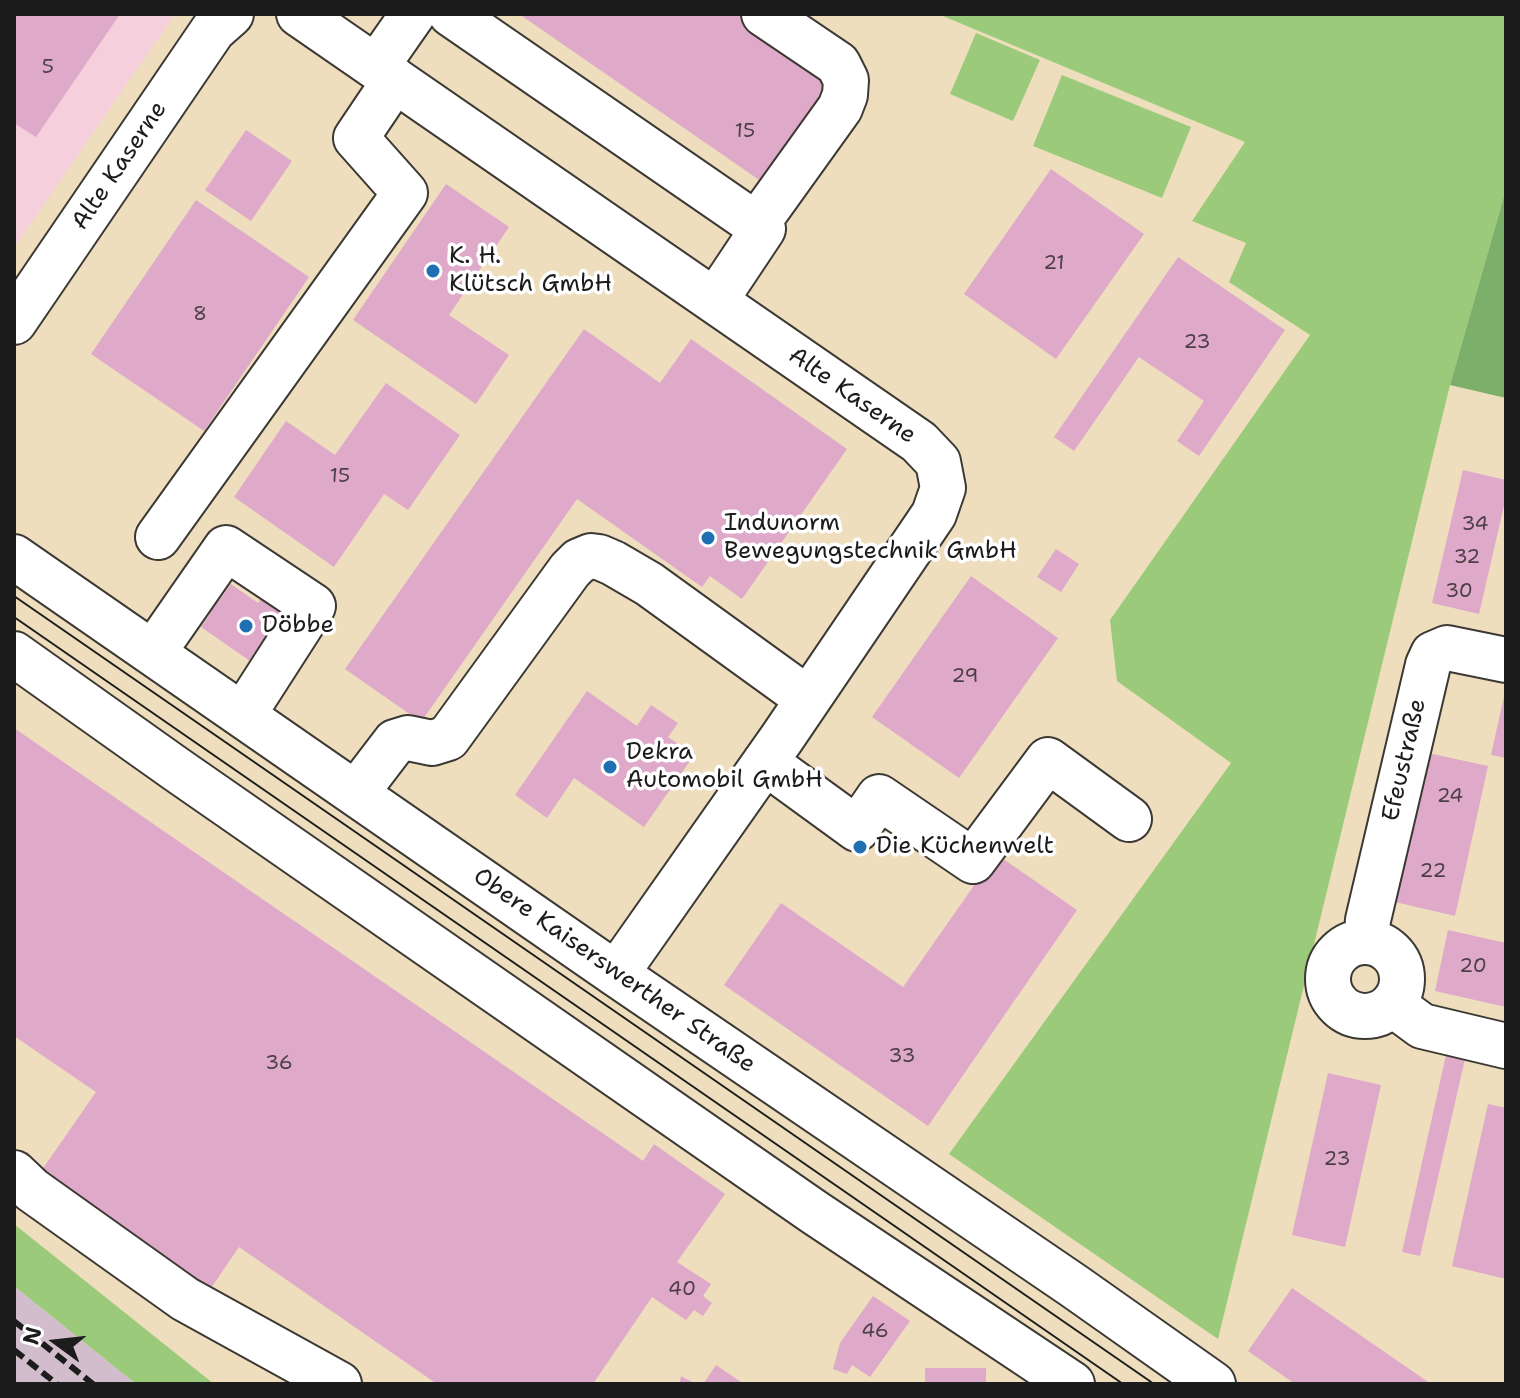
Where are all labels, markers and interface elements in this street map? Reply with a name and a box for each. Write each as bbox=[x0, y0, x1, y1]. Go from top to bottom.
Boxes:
house number: 5 bbox=[42, 56, 54, 80]
street label: Alte Kaserne bbox=[66, 96, 174, 236]
house number: 15 bbox=[735, 120, 755, 144]
place label: K. H. Klütsch GmbH bbox=[449, 243, 612, 299]
house number: 21 bbox=[1043, 252, 1065, 276]
marker: K. H. Klütsch GmbH bbox=[424, 262, 442, 280]
house number: 8 bbox=[193, 303, 207, 327]
house number: 23 bbox=[1184, 331, 1210, 355]
street label: Alte Kaserne bbox=[783, 341, 921, 451]
house number: 15 bbox=[330, 465, 350, 489]
place label: Indunorm Bewegungstechnik GmbH bbox=[724, 510, 1017, 566]
house number: 34 bbox=[1461, 513, 1489, 537]
marker: Indunorm Bewegungstechnik GmbH bbox=[699, 529, 717, 547]
house number: 32 bbox=[1454, 546, 1480, 570]
house number: 30 bbox=[1445, 580, 1473, 604]
place label: Döbbe bbox=[262, 612, 334, 640]
marker: Döbbe bbox=[237, 617, 255, 635]
house number: 29 bbox=[952, 665, 978, 689]
street label: Efeustraße bbox=[1377, 696, 1433, 824]
place label: Dekra Automobil GmbH bbox=[626, 739, 823, 795]
marker: Dekra Automobil GmbH bbox=[601, 758, 619, 776]
house number: 24 bbox=[1437, 785, 1463, 809]
place label: Die Küchenwelt bbox=[876, 833, 1054, 861]
marker: Die Küchenwelt bbox=[851, 838, 869, 856]
house number: 22 bbox=[1420, 860, 1446, 884]
street label: Obere Kaiserswerther Straße bbox=[467, 862, 761, 1080]
house number: 20 bbox=[1459, 955, 1487, 979]
house number: 33 bbox=[889, 1045, 915, 1069]
house number: 36 bbox=[265, 1052, 293, 1076]
house number: 23 bbox=[1324, 1148, 1350, 1172]
house number: 40 bbox=[668, 1278, 696, 1302]
north arrow bbox=[16, 1302, 96, 1382]
house number: 46 bbox=[861, 1320, 889, 1344]
text: N bbox=[16, 1323, 49, 1348]

